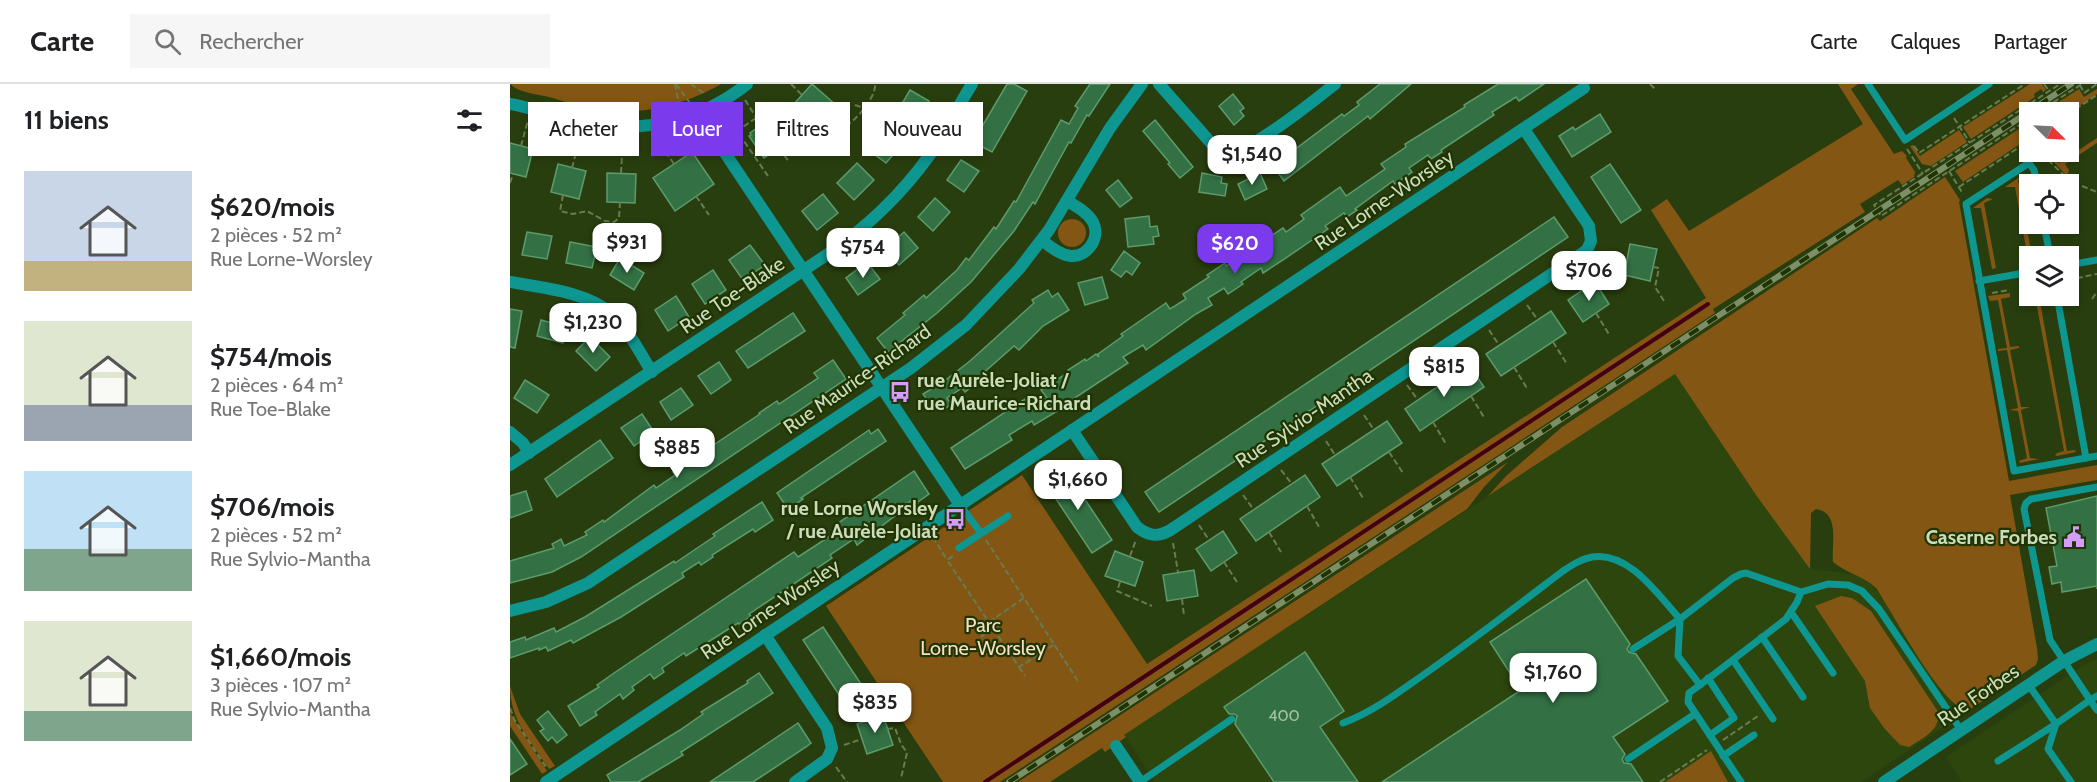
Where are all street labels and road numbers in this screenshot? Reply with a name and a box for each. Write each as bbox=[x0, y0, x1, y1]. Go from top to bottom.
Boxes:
street label: Rue Lorne-Worsley bbox=[1310, 145, 1458, 255]
street label: Rue Toe-Blake bbox=[675, 251, 789, 339]
street label: Rue Maurice-Richard bbox=[779, 319, 935, 439]
street label: Rue Sylvio-Mantha bbox=[1231, 363, 1378, 473]
street label: Rue Lorne-Worsley bbox=[696, 554, 844, 664]
street label: Rue Forbes bbox=[1933, 659, 2023, 731]

